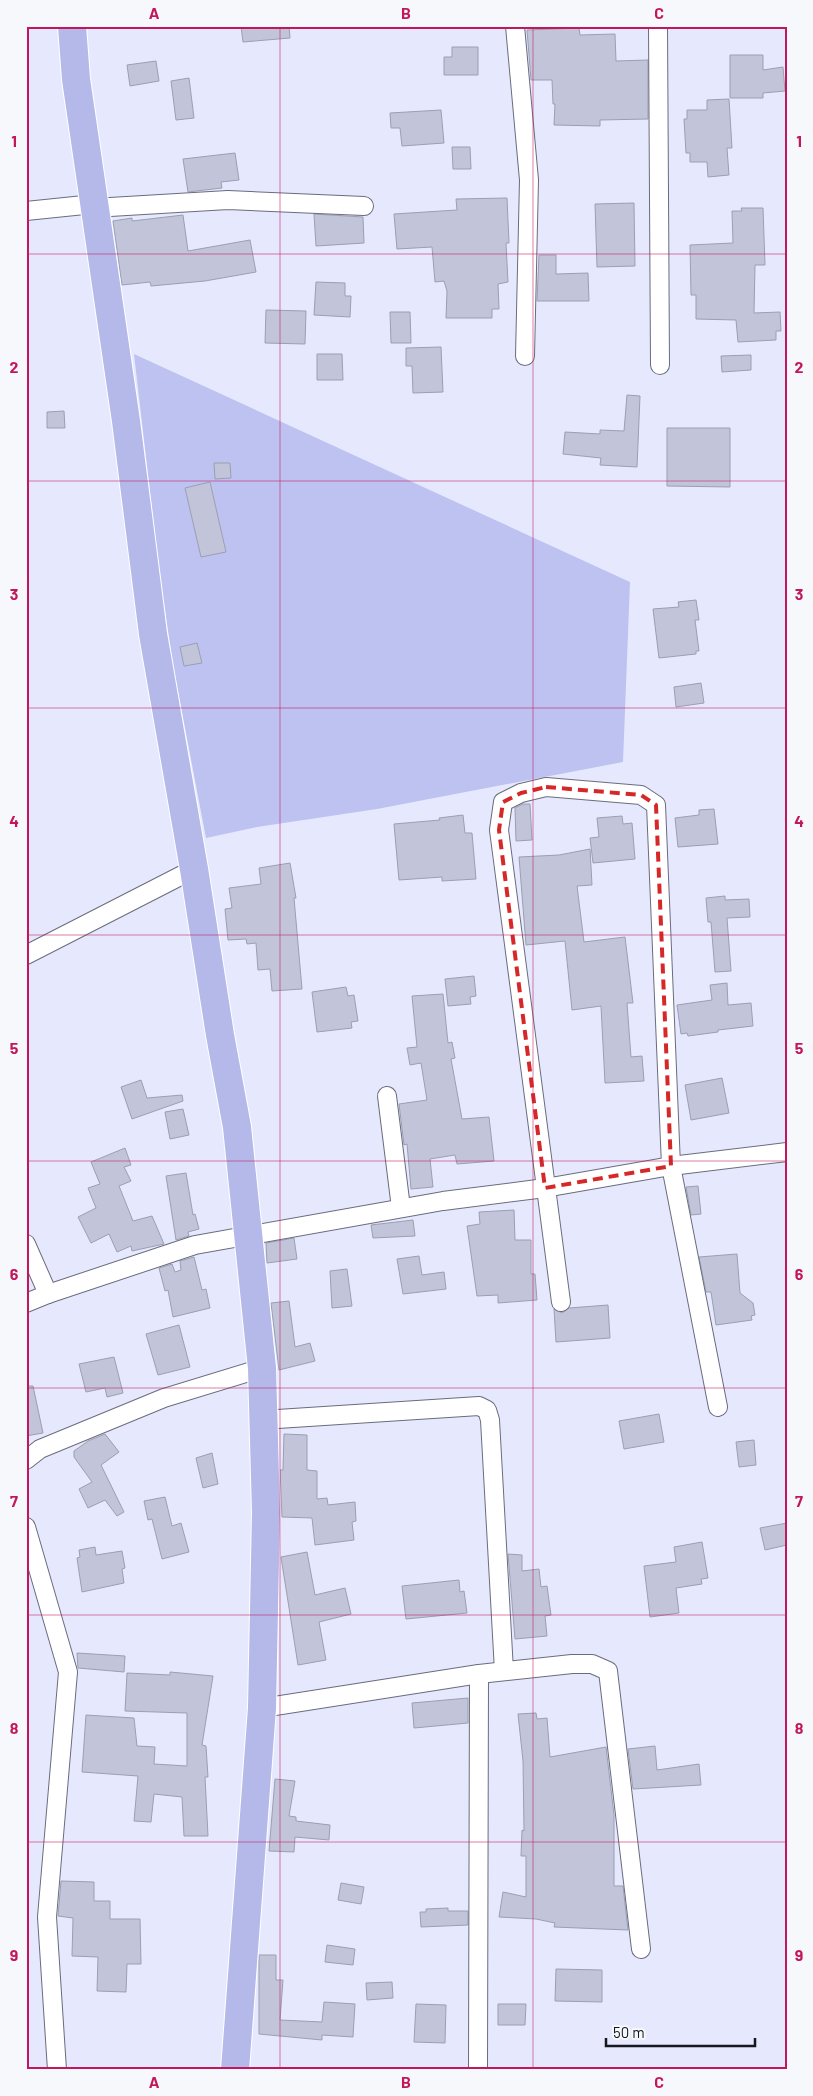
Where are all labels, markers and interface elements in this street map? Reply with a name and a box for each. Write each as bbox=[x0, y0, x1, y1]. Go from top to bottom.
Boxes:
text: A bbox=[149, 3, 160, 22]
text: B bbox=[401, 3, 411, 22]
text: C bbox=[654, 3, 664, 22]
text: 1 bbox=[11, 131, 17, 150]
text: 1 bbox=[796, 131, 802, 150]
text: 2 bbox=[10, 357, 19, 376]
text: 2 bbox=[795, 357, 804, 376]
text: 3 bbox=[10, 584, 18, 603]
text: 3 bbox=[795, 584, 803, 603]
text: 4 bbox=[9, 811, 19, 830]
text: 4 bbox=[794, 811, 804, 830]
text: 5 bbox=[10, 1038, 19, 1057]
text: 5 bbox=[795, 1038, 804, 1057]
text: 6 bbox=[10, 1264, 19, 1283]
text: 6 bbox=[795, 1264, 804, 1283]
text: 7 bbox=[10, 1491, 18, 1510]
text: 7 bbox=[795, 1491, 803, 1510]
text: 8 bbox=[10, 1718, 19, 1737]
text: 8 bbox=[795, 1718, 804, 1737]
text: 9 bbox=[10, 1945, 18, 1964]
text: 9 bbox=[795, 1945, 803, 1964]
scale bar bbox=[606, 2016, 754, 2048]
text: 50 m bbox=[613, 2023, 645, 2041]
text: A bbox=[149, 2072, 160, 2091]
text: B bbox=[401, 2072, 411, 2091]
text: C bbox=[654, 2072, 664, 2091]

